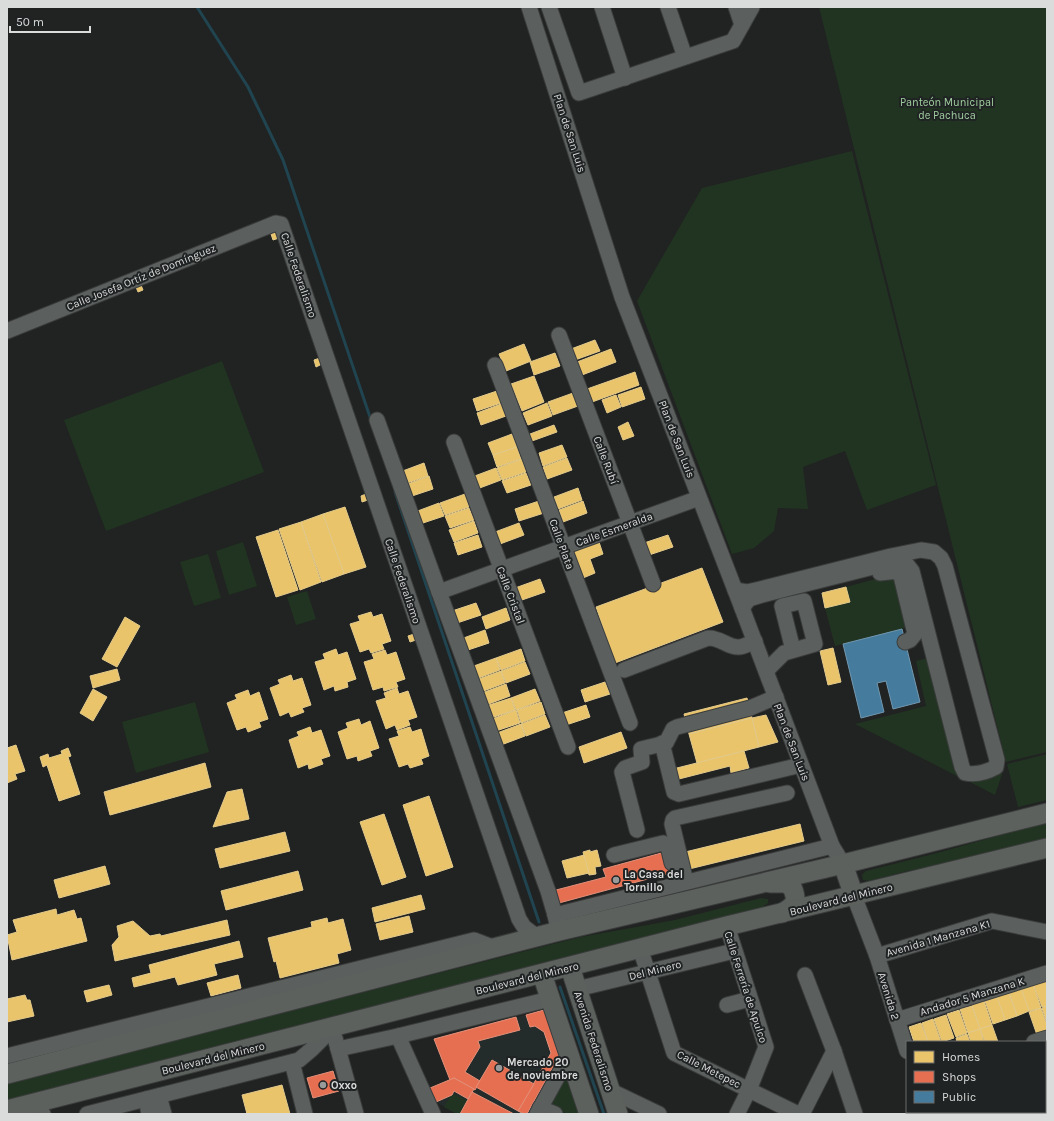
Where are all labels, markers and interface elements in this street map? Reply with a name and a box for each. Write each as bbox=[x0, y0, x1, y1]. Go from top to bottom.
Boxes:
scale bar bbox=[10, 8, 90, 34]
text: 50 m bbox=[16, 15, 44, 29]
street label: Plan de San Luis bbox=[551, 92, 588, 174]
park label: Panteón Municipal de Pachuca bbox=[900, 96, 994, 122]
street label: Calle Federalismo bbox=[278, 231, 319, 319]
street label: Calle Josefa Ortíz de Domínguez bbox=[65, 241, 218, 313]
street label: Plan de San Luis bbox=[656, 399, 697, 480]
street label: Calle Rubí bbox=[590, 434, 621, 487]
street label: Calle Esmeralda bbox=[574, 510, 654, 549]
street label: Calle Plata bbox=[546, 517, 577, 571]
street label: Calle Federalismo bbox=[382, 537, 423, 625]
street label: Calle Cristal bbox=[494, 565, 527, 626]
street label: Plan de San Luis bbox=[771, 702, 812, 783]
place label: La Casa del Tornillo bbox=[624, 868, 683, 894]
marker: La Casa del Tornillo bbox=[611, 875, 621, 885]
street label: Boulevard del Minero bbox=[788, 880, 894, 919]
street label: Avenida 1 Manzana K1 bbox=[885, 917, 992, 960]
street label: Calle Ferrería de Apulco bbox=[721, 930, 770, 1045]
street label: Del Minero bbox=[628, 958, 683, 983]
street label: Boulevard del Minero bbox=[474, 959, 580, 998]
street label: Avenida 2 bbox=[875, 971, 902, 1021]
street label: Andador 5 Manzana K bbox=[918, 974, 1026, 1019]
street label: Avenida Federalismo bbox=[571, 990, 616, 1093]
street label: Boulevard del Minero bbox=[160, 1039, 266, 1078]
legend bbox=[906, 1041, 1046, 1113]
street label: Calle Metepec bbox=[675, 1048, 743, 1091]
text: Homes bbox=[942, 1050, 980, 1064]
place label: Mercado 20 de noviembre bbox=[507, 1056, 578, 1082]
marker: Mercado 20 de noviembre bbox=[494, 1063, 504, 1073]
text: Shops bbox=[942, 1070, 976, 1084]
place label: Oxxo bbox=[331, 1079, 357, 1092]
marker: Oxxo bbox=[318, 1080, 328, 1090]
text: Public bbox=[942, 1090, 976, 1104]

